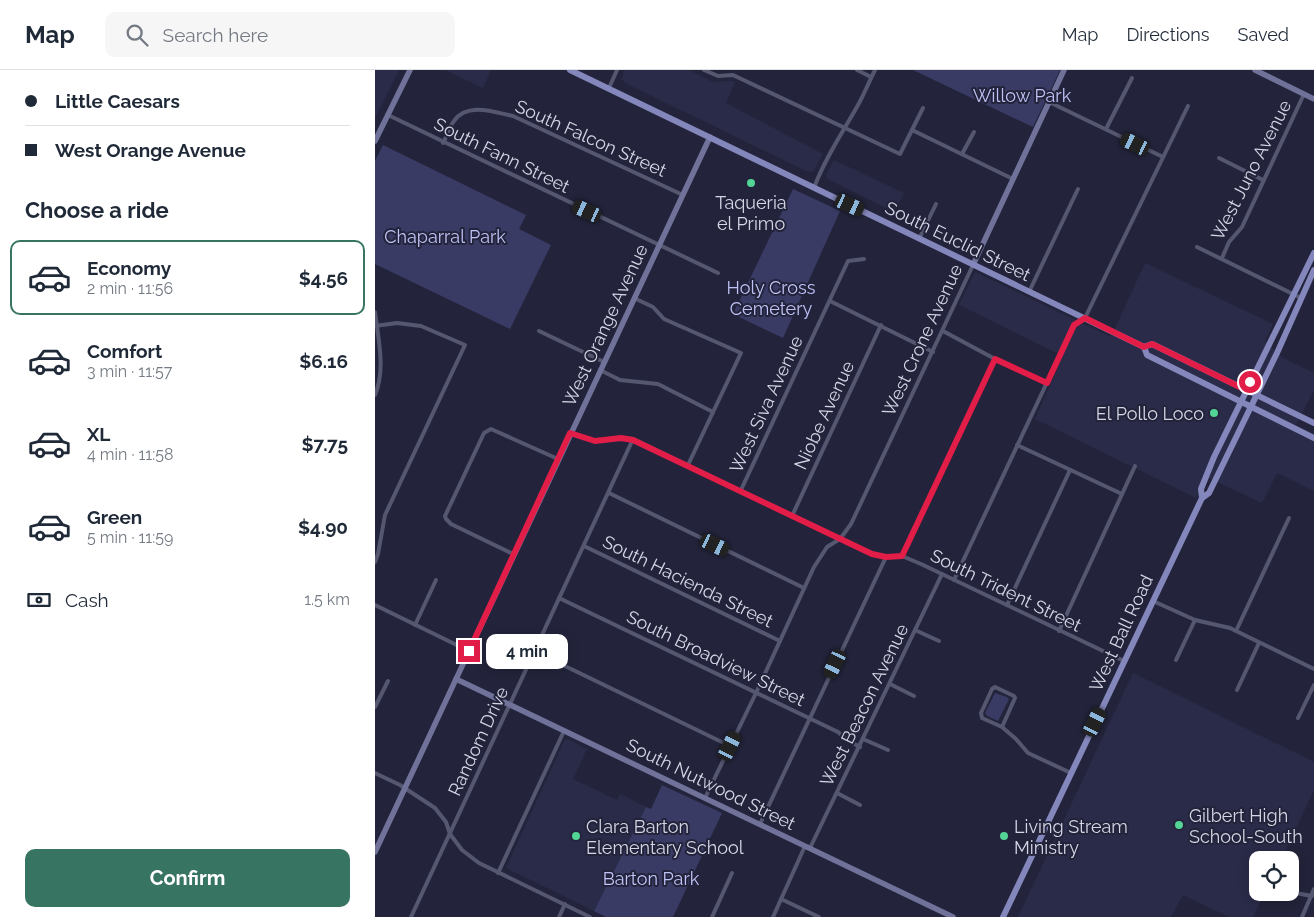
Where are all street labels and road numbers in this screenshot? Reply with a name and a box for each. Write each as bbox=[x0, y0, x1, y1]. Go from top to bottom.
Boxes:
street label: South Falcon Street bbox=[512, 95, 670, 181]
street label: West Juno Avenue bbox=[1207, 96, 1296, 244]
street label: South Fann Street bbox=[431, 113, 573, 197]
street label: South Euclid Street bbox=[882, 197, 1034, 285]
street label: West Orange Avenue bbox=[558, 240, 652, 409]
street label: West Crone Avenue bbox=[878, 260, 967, 419]
street label: West Siva Avenue bbox=[725, 332, 807, 476]
street label: Niobe Avenue bbox=[790, 357, 859, 473]
street label: South Hacienda Street bbox=[599, 531, 777, 631]
street label: South Trident Street bbox=[927, 544, 1085, 636]
street label: West Ball Road bbox=[1085, 571, 1157, 695]
street label: South Broadview Street bbox=[623, 606, 809, 710]
street label: West Beacon Avenue bbox=[816, 620, 913, 790]
street label: Random Drive bbox=[444, 683, 513, 799]
street label: South Nutwood Street bbox=[623, 734, 799, 834]

